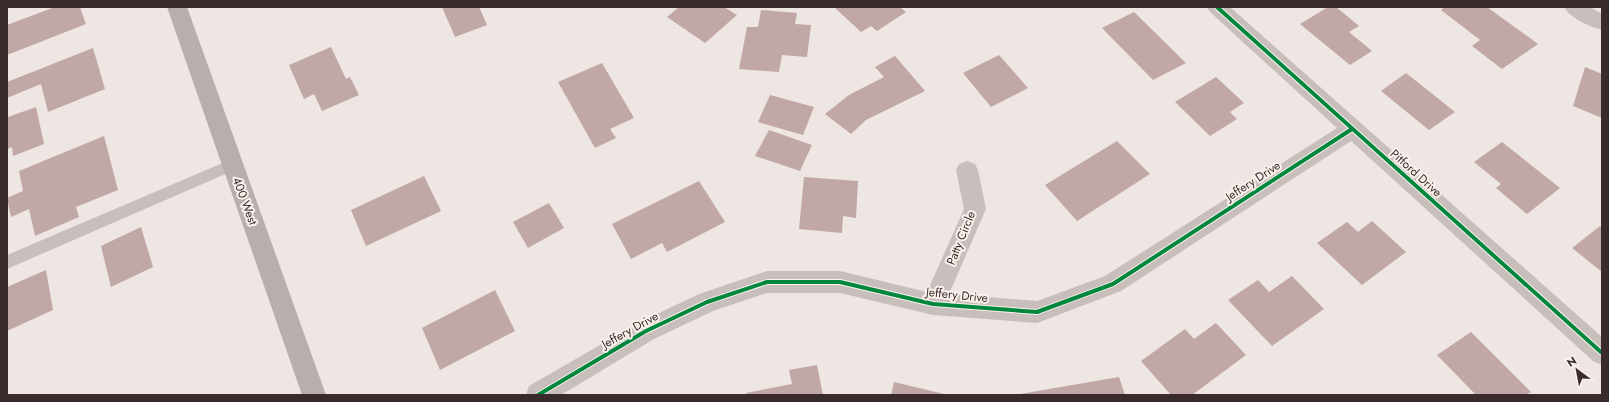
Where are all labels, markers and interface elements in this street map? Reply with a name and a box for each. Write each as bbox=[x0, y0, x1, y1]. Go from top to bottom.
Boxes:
street label: Pitford Drive bbox=[1386, 145, 1446, 201]
street label: Jeffery Drive bbox=[1220, 157, 1284, 207]
street label: 400 West bbox=[228, 175, 262, 228]
street label: Patty Circle bbox=[942, 208, 980, 268]
street label: Jeffery Drive bbox=[923, 283, 989, 307]
street label: Jeffery Drive bbox=[597, 307, 662, 354]
north arrow bbox=[1557, 350, 1597, 390]
text: N bbox=[1564, 352, 1580, 371]

